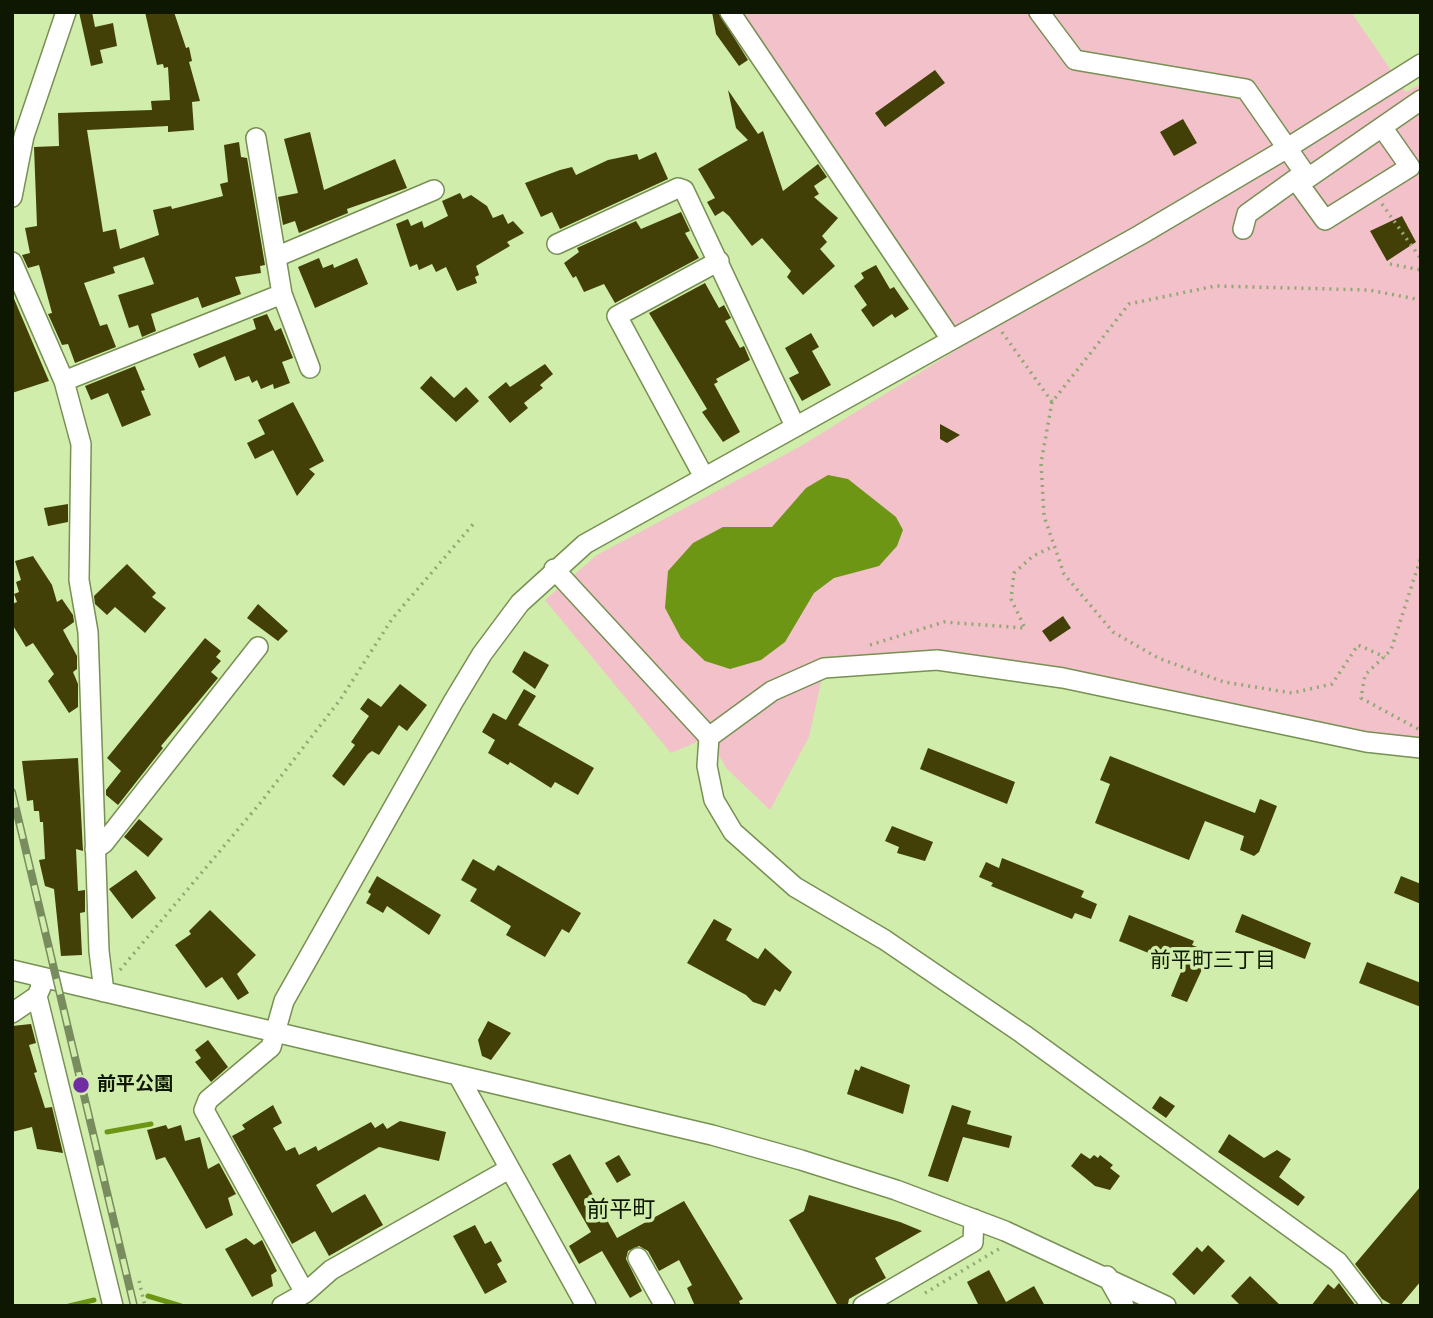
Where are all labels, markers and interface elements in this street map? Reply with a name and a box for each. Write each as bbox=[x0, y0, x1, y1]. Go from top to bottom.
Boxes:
district label: 前平町三丁目 bbox=[1150, 949, 1276, 975]
place label: 前平公園 bbox=[97, 1074, 173, 1096]
marker: 前平公園 bbox=[71, 1075, 91, 1095]
district label: 前平町 bbox=[587, 1197, 655, 1225]

